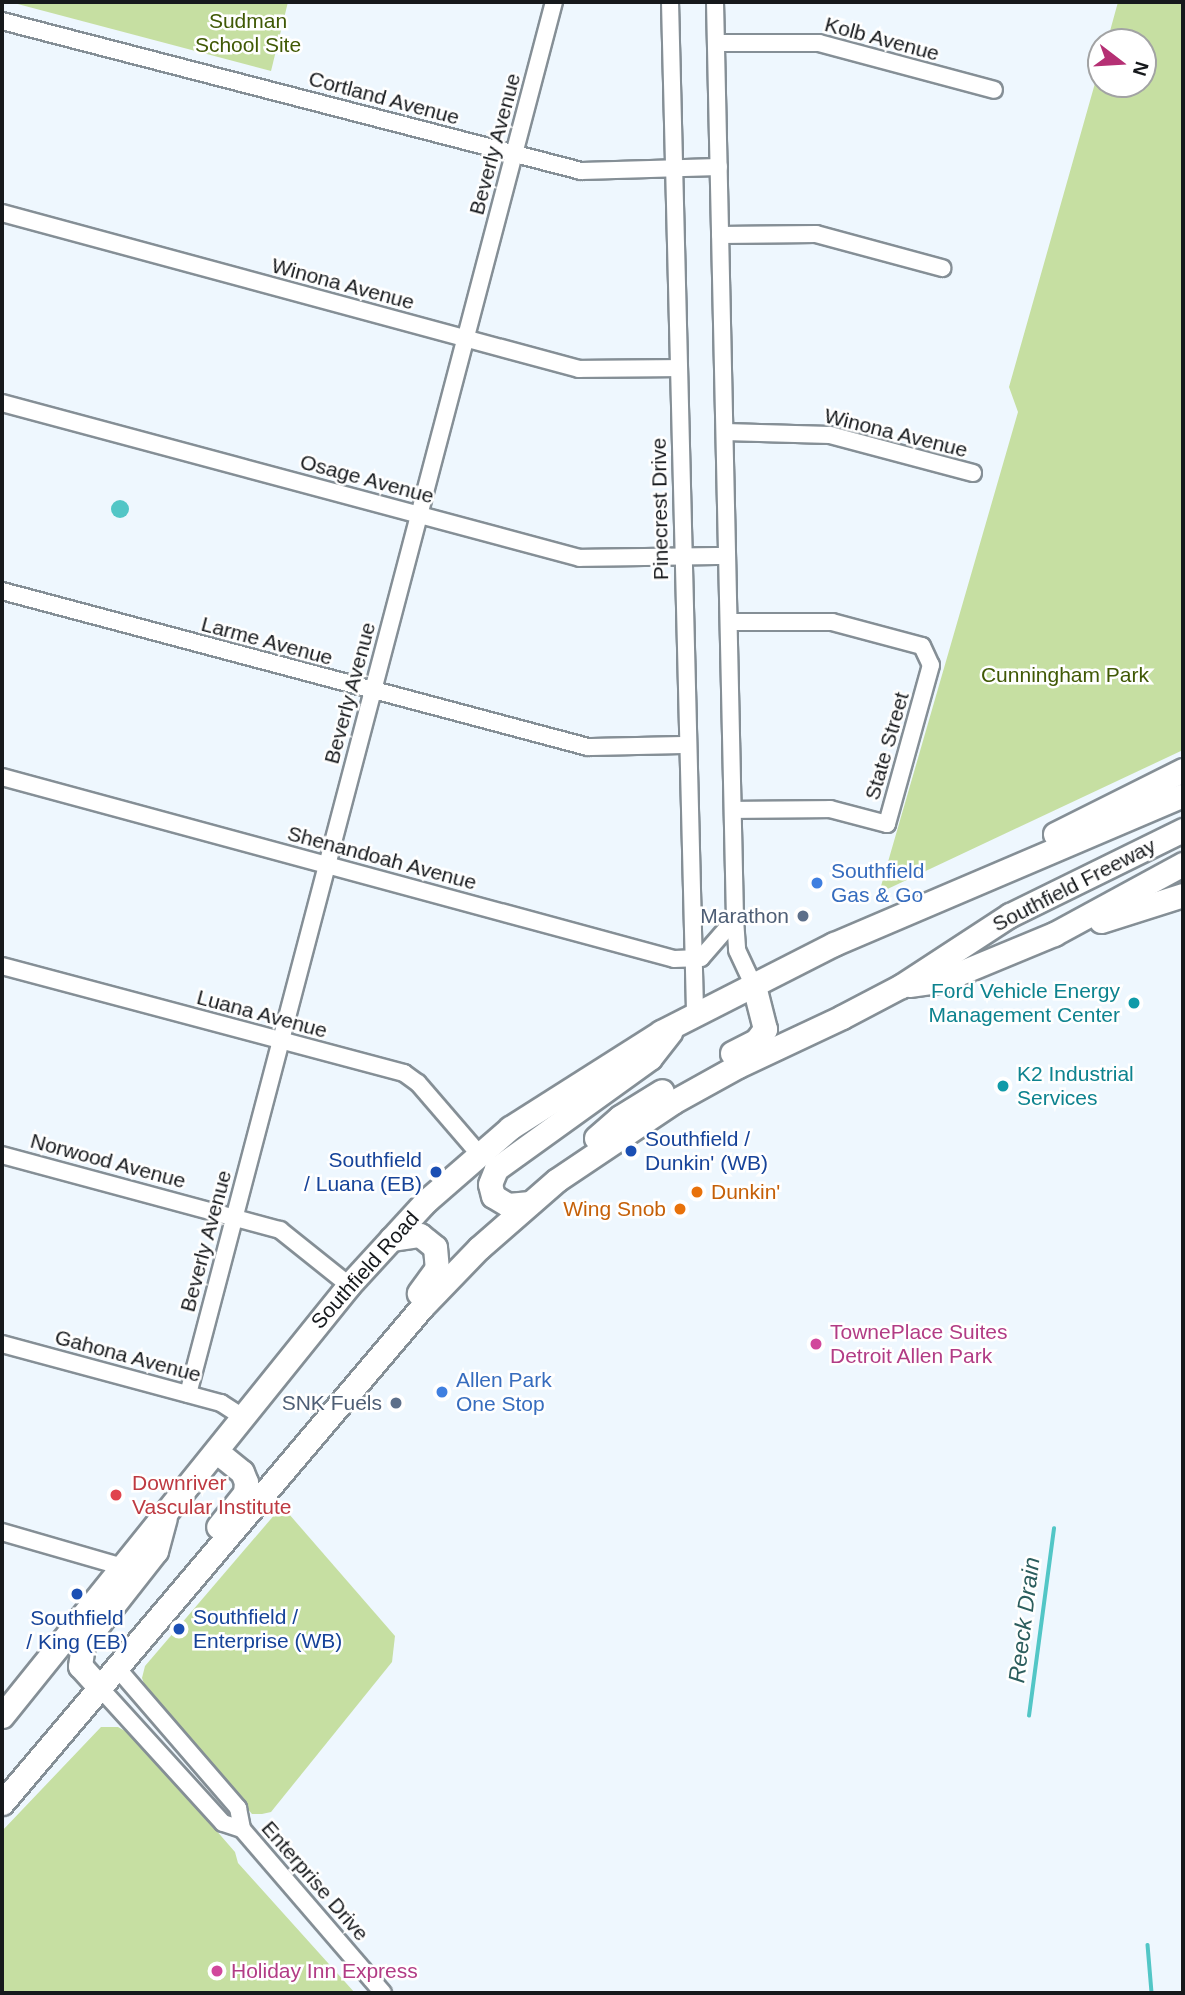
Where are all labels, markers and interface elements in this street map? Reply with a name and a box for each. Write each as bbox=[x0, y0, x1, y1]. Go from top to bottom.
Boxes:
park label: Sudman School Site bbox=[195, 8, 301, 58]
street label: Kolb Avenue bbox=[821, 11, 943, 67]
north arrow bbox=[1087, 28, 1157, 98]
text: N bbox=[1129, 59, 1153, 78]
street label: Cortland Avenue bbox=[305, 66, 463, 130]
street label: Beverly Avenue bbox=[464, 70, 526, 218]
street label: Winona Avenue bbox=[268, 253, 418, 315]
street label: Winona Avenue bbox=[821, 403, 971, 463]
street label: Pinecrest Drive bbox=[646, 438, 674, 580]
street label: Osage Avenue bbox=[297, 449, 437, 509]
street label: Larme Avenue bbox=[198, 611, 336, 671]
street label: Beverly Avenue bbox=[319, 619, 381, 767]
park label: Cunningham Park bbox=[981, 662, 1149, 688]
street label: State Street bbox=[860, 689, 914, 803]
street label: Shenandoah Avenue bbox=[284, 820, 480, 896]
street label: Southfield Freeway bbox=[988, 833, 1160, 937]
place label: Southfield Gas & Go bbox=[831, 858, 924, 908]
marker: Southfield Gas & Go bbox=[809, 875, 825, 891]
place label: Marathon bbox=[700, 903, 789, 929]
marker: Marathon bbox=[795, 908, 811, 924]
place label: Ford Vehicle Energy Management Center bbox=[929, 978, 1120, 1028]
street label: Luana Avenue bbox=[194, 984, 330, 1044]
marker: Ford Vehicle Energy Management Center bbox=[1126, 995, 1142, 1011]
place label: K2 Industrial Services bbox=[1017, 1061, 1134, 1111]
marker: K2 Industrial Services bbox=[995, 1078, 1011, 1094]
place label: Southfield / Dunkin' (WB) bbox=[645, 1126, 768, 1176]
street label: Norwood Avenue bbox=[27, 1128, 189, 1194]
marker: Southfield / Dunkin' (WB) bbox=[623, 1143, 639, 1159]
place label: Southfield / Luana (EB) bbox=[304, 1147, 422, 1197]
marker: Southfield / Luana (EB) bbox=[428, 1164, 444, 1180]
street label: Beverly Avenue bbox=[175, 1167, 237, 1315]
place label: Dunkin' bbox=[711, 1179, 780, 1205]
marker: Dunkin' bbox=[689, 1184, 705, 1200]
place label: Wing Snob bbox=[563, 1196, 666, 1222]
marker: Wing Snob bbox=[672, 1201, 688, 1217]
street label: Southfield Road bbox=[306, 1206, 424, 1334]
place label: TownePlace Suites Detroit Allen Park bbox=[830, 1319, 1007, 1369]
street label: Gahona Avenue bbox=[52, 1324, 204, 1388]
marker: TownePlace Suites Detroit Allen Park bbox=[808, 1336, 824, 1352]
place label: Allen Park One Stop bbox=[456, 1367, 552, 1417]
marker: Allen Park One Stop bbox=[434, 1384, 450, 1400]
place label: SNK Fuels bbox=[282, 1390, 382, 1416]
marker: SNK Fuels bbox=[388, 1395, 404, 1411]
place label: Downriver Vascular Institute bbox=[132, 1470, 292, 1520]
marker: Downriver Vascular Institute bbox=[106, 1485, 126, 1505]
water label: Reeck Drain bbox=[1003, 1556, 1045, 1684]
marker: Southfield / King (EB) bbox=[69, 1586, 85, 1602]
place label: Southfield / Enterprise (WB) bbox=[193, 1604, 342, 1654]
place label: Southfield / King (EB) bbox=[26, 1605, 128, 1655]
marker: Southfield / Enterprise (WB) bbox=[171, 1621, 187, 1637]
street label: Enterprise Drive bbox=[256, 1816, 374, 1946]
place label: Holiday Inn Express bbox=[231, 1958, 418, 1984]
marker: Holiday Inn Express bbox=[209, 1963, 225, 1979]

